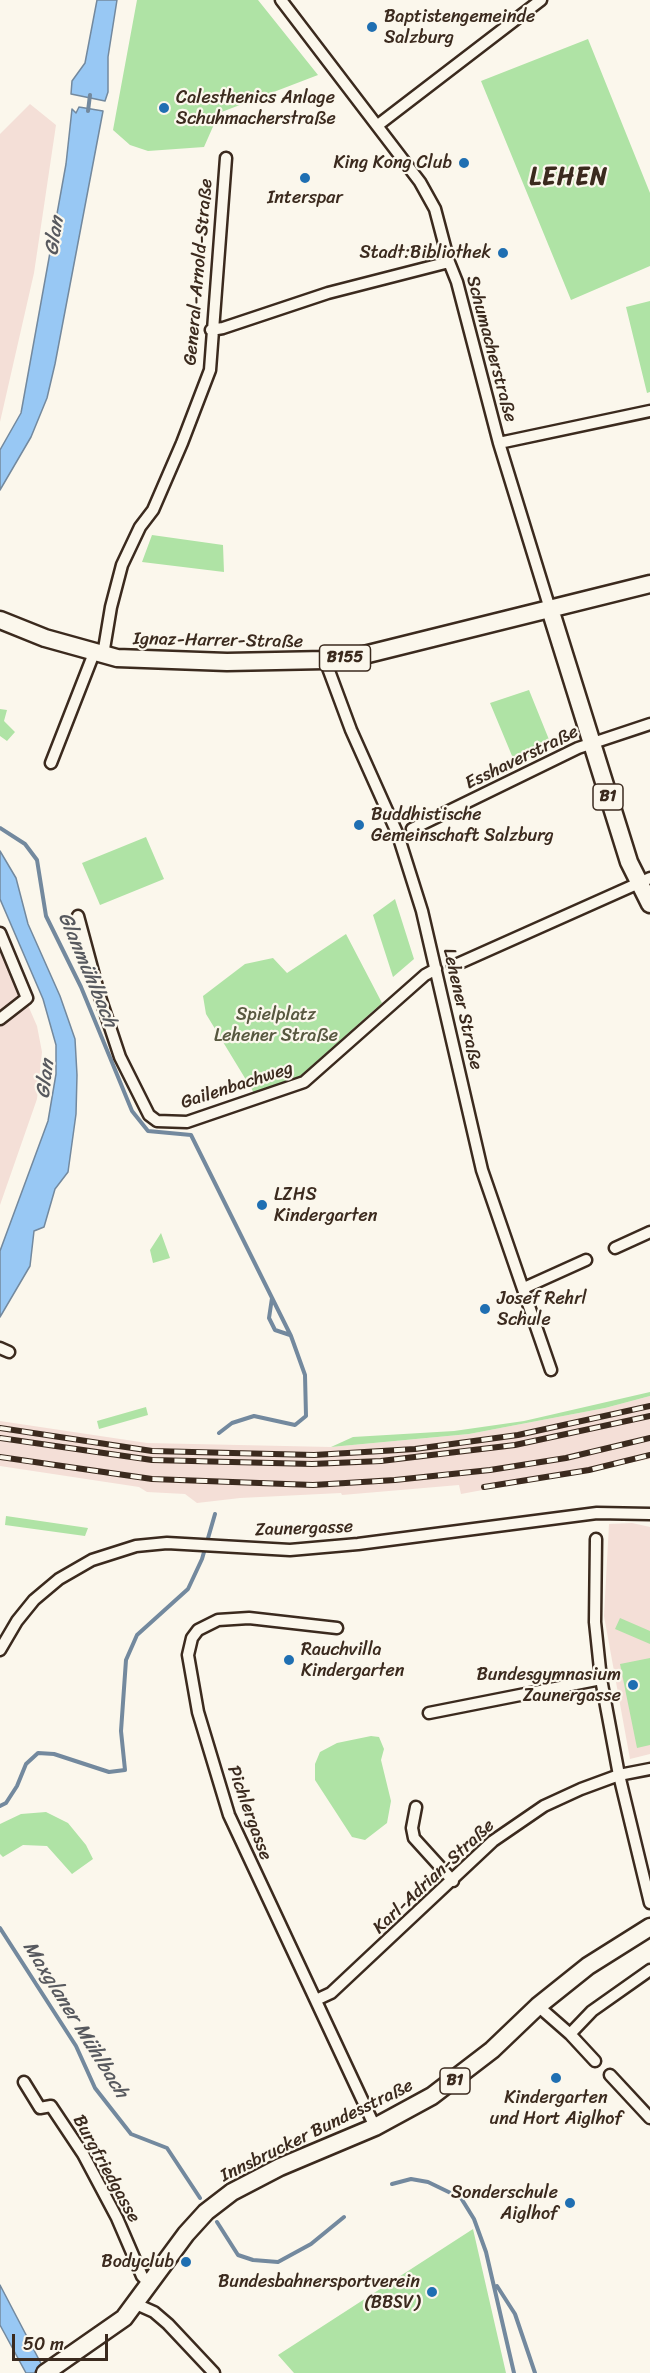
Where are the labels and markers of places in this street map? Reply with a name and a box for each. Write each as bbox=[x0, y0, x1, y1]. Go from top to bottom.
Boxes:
place label: Baptistengemeinde Salzburg bbox=[384, 6, 535, 48]
marker: Baptistengemeinde Salzburg bbox=[365, 20, 379, 34]
place label: Calesthenics Anlage Schuhmacherstraße bbox=[176, 87, 336, 130]
marker: Calesthenics Anlage Schuhmacherstraße bbox=[157, 101, 171, 115]
place label: King Kong Club bbox=[333, 152, 452, 174]
marker: King Kong Club bbox=[457, 156, 471, 170]
marker: Interspar bbox=[298, 171, 312, 185]
place label: Interspar bbox=[267, 187, 343, 209]
place label: Stadt:Bibliothek bbox=[359, 242, 491, 264]
marker: Stadt:Bibliothek bbox=[496, 246, 510, 260]
place label: Buddhistische Gemeinschaft Salzburg bbox=[371, 804, 554, 846]
marker: Buddhistische Gemeinschaft Salzburg bbox=[352, 818, 366, 832]
place label: LZHS Kindergarten bbox=[274, 1184, 377, 1226]
marker: LZHS Kindergarten bbox=[255, 1198, 269, 1212]
place label: Josef Rehrl Schule bbox=[497, 1288, 587, 1330]
marker: Josef Rehrl Schule bbox=[478, 1302, 492, 1316]
place label: Rauchvilla Kindergarten bbox=[301, 1639, 404, 1682]
marker: Rauchvilla Kindergarten bbox=[282, 1653, 296, 1667]
place label: Bundesgymnasium Zaunergasse bbox=[476, 1664, 621, 1706]
marker: Bundesgymnasium Zaunergasse bbox=[626, 1678, 640, 1692]
marker: Kindergarten und Hort Aiglhof bbox=[549, 2071, 563, 2085]
place label: Kindergarten und Hort Aiglhof bbox=[490, 2087, 622, 2130]
place label: Sonderschule Aiglhof bbox=[451, 2182, 558, 2224]
marker: Sonderschule Aiglhof bbox=[563, 2196, 577, 2210]
place label: Bodyclub bbox=[101, 2251, 174, 2273]
marker: Bodyclub bbox=[179, 2255, 193, 2269]
place label: Bundesbahnersportverein (BBSV) bbox=[218, 2271, 420, 2314]
marker: Bundesbahnersportverein (BBSV) bbox=[425, 2285, 439, 2299]

